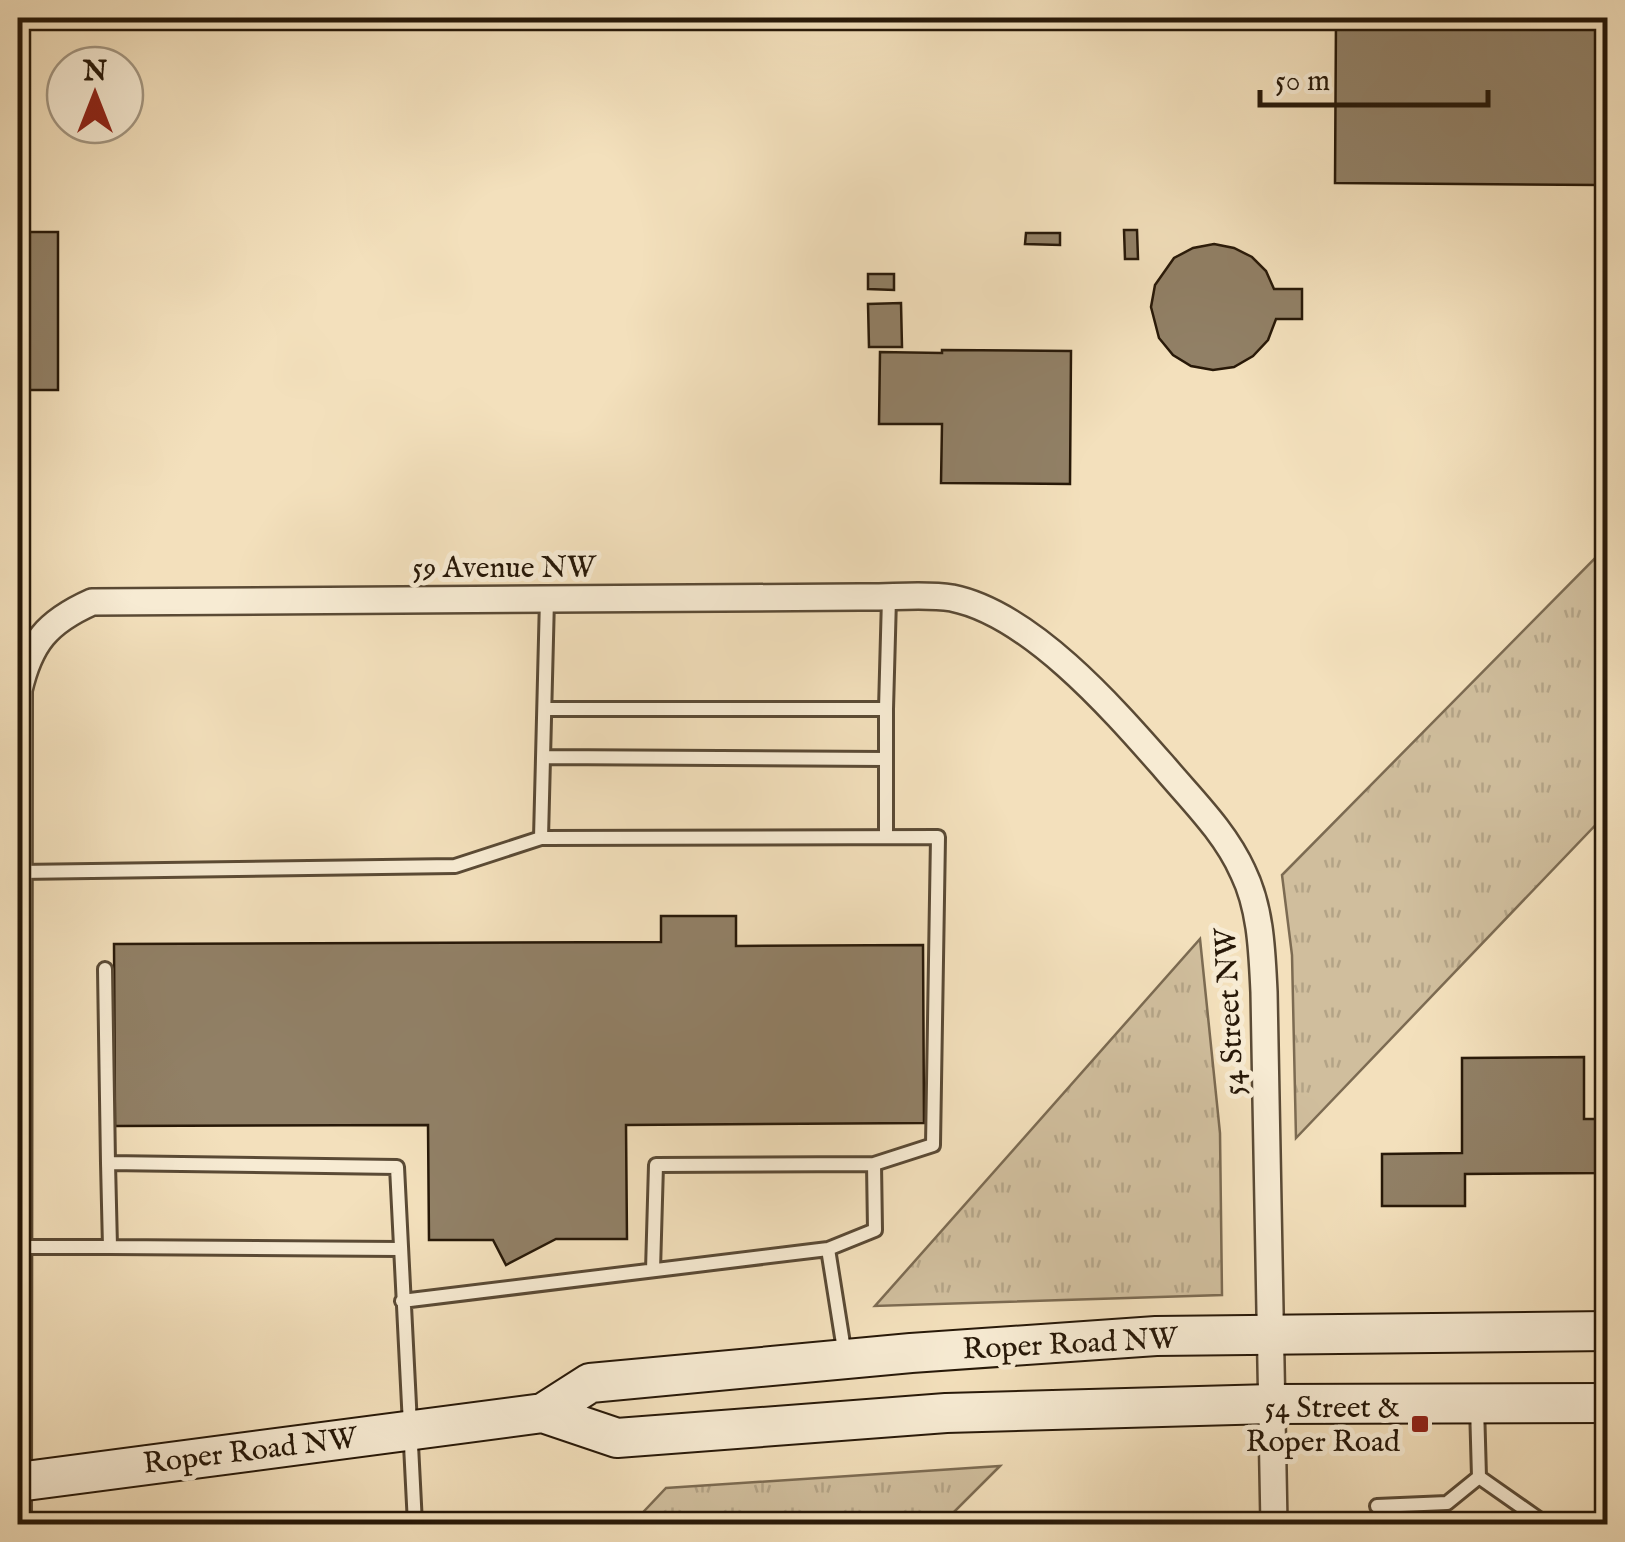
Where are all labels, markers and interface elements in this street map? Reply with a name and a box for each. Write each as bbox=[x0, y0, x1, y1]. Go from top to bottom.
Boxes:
north arrow bbox=[45, 45, 145, 145]
scale bar bbox=[1260, 45, 1488, 107]
text: N bbox=[82, 55, 107, 90]
text: 50 m bbox=[1275, 63, 1330, 101]
street label: 59 Avenue NW bbox=[412, 550, 597, 588]
street label: 54 Street NW bbox=[1208, 926, 1254, 1097]
street label: Roper Road NW bbox=[962, 1320, 1180, 1370]
place label: 54 Street & Roper Road bbox=[1246, 1390, 1401, 1462]
marker: 54 Street & Roper Road bbox=[1409, 1413, 1431, 1435]
street label: Roper Road NW bbox=[141, 1420, 361, 1484]

